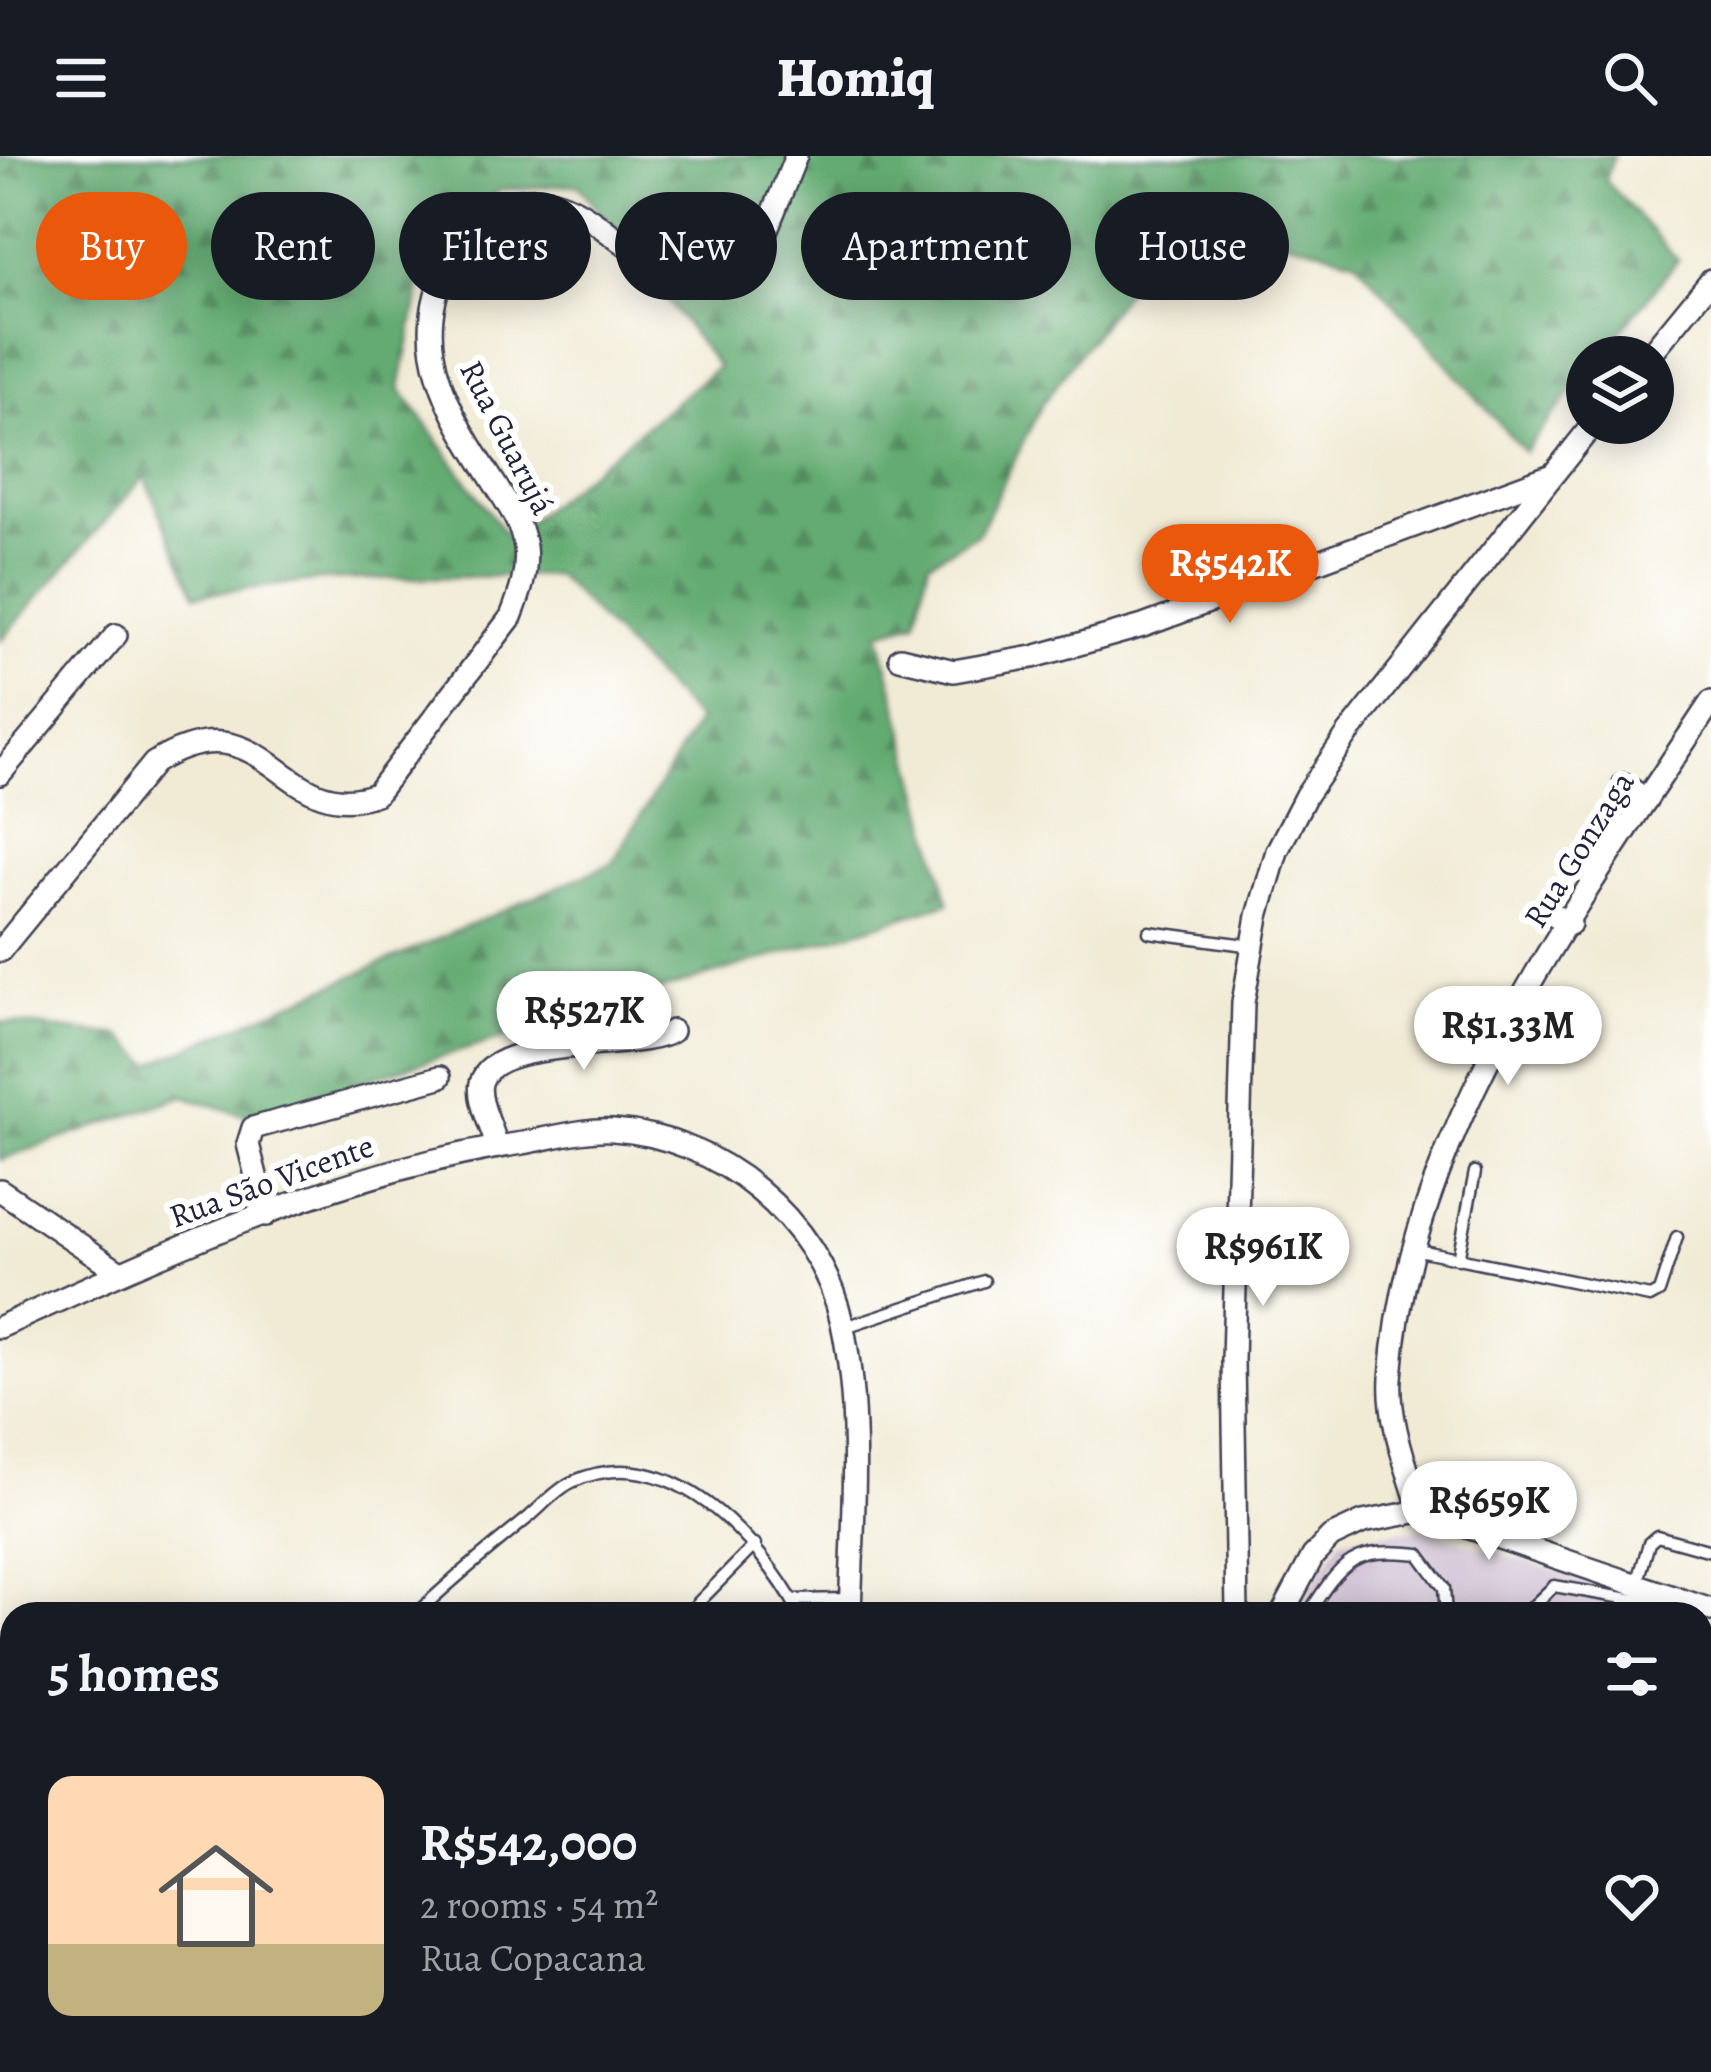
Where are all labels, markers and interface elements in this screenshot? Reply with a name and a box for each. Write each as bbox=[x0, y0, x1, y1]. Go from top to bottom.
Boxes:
text: Homiq bbox=[777, 41, 934, 115]
icon: menu bbox=[48, 45, 114, 111]
icon: search bbox=[1597, 45, 1663, 111]
chip: Buy bbox=[36, 192, 187, 300]
chip: Rent bbox=[211, 192, 375, 300]
chip: Filters bbox=[399, 192, 591, 300]
chip: New bbox=[615, 192, 777, 300]
chip: Apartment bbox=[801, 192, 1071, 300]
chip: House bbox=[1095, 192, 1289, 300]
map controls bbox=[1566, 336, 1674, 444]
button: layers bbox=[1566, 336, 1674, 444]
street label: Rua Guarujá bbox=[449, 352, 566, 523]
pin: R$542K bbox=[1132, 524, 1328, 626]
text: R$542K bbox=[1169, 536, 1291, 589]
street label: Rua Gonzaga bbox=[1512, 762, 1645, 936]
pin: R$527K bbox=[486, 971, 682, 1073]
text: R$527K bbox=[524, 983, 644, 1036]
pin: R$1.33M bbox=[1397, 986, 1619, 1088]
text: R$1.33M bbox=[1441, 998, 1575, 1051]
street label: Rua São Vicente bbox=[163, 1123, 380, 1238]
pin: R$961K bbox=[1165, 1207, 1361, 1309]
text: R$961K bbox=[1203, 1219, 1323, 1272]
pin: R$659K bbox=[1391, 1461, 1587, 1563]
text: R$659K bbox=[1428, 1473, 1550, 1526]
text: 5 homes bbox=[48, 1639, 220, 1709]
icon: filters bbox=[1599, 1641, 1665, 1707]
text: R$542,000 bbox=[420, 1808, 638, 1878]
icon: home bbox=[144, 1824, 288, 1968]
icon: heart bbox=[1599, 1863, 1665, 1929]
text: 2 rooms · 54 m² bbox=[420, 1878, 658, 1931]
text: Rua Copacana bbox=[420, 1931, 645, 1984]

